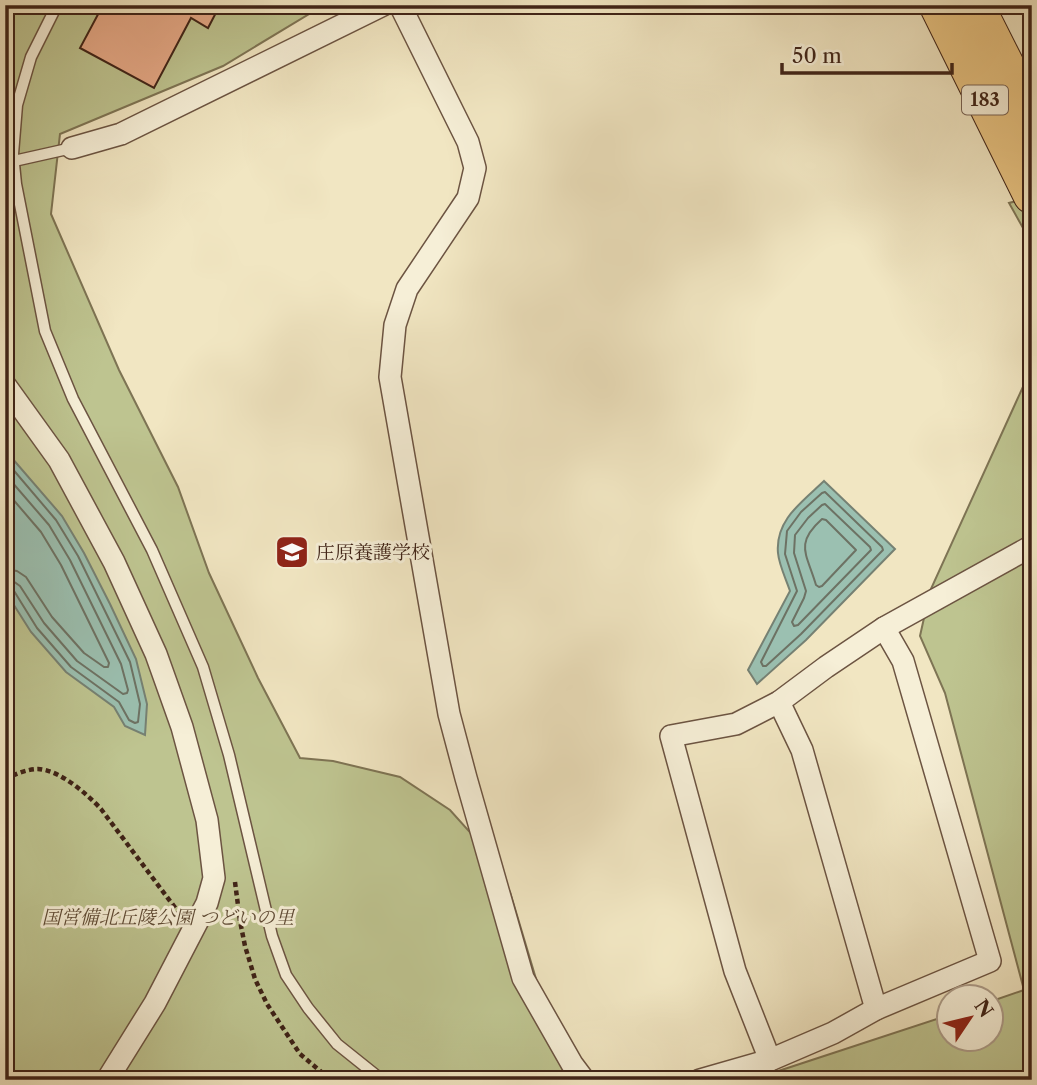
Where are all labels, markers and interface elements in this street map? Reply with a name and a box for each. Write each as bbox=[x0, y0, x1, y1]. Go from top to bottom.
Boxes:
scale bar bbox=[782, 32, 951, 76]
text: 50 m bbox=[792, 43, 842, 68]
road number: 183 bbox=[962, 86, 1008, 114]
school or university icon: 庄原養護学校 bbox=[273, 533, 311, 571]
place label: 庄原養護学校 bbox=[316, 541, 430, 564]
park label: 国営備北丘陵公園 つどいの里 bbox=[42, 906, 296, 929]
north arrow bbox=[936, 984, 1006, 1054]
text: N bbox=[969, 995, 998, 1022]

